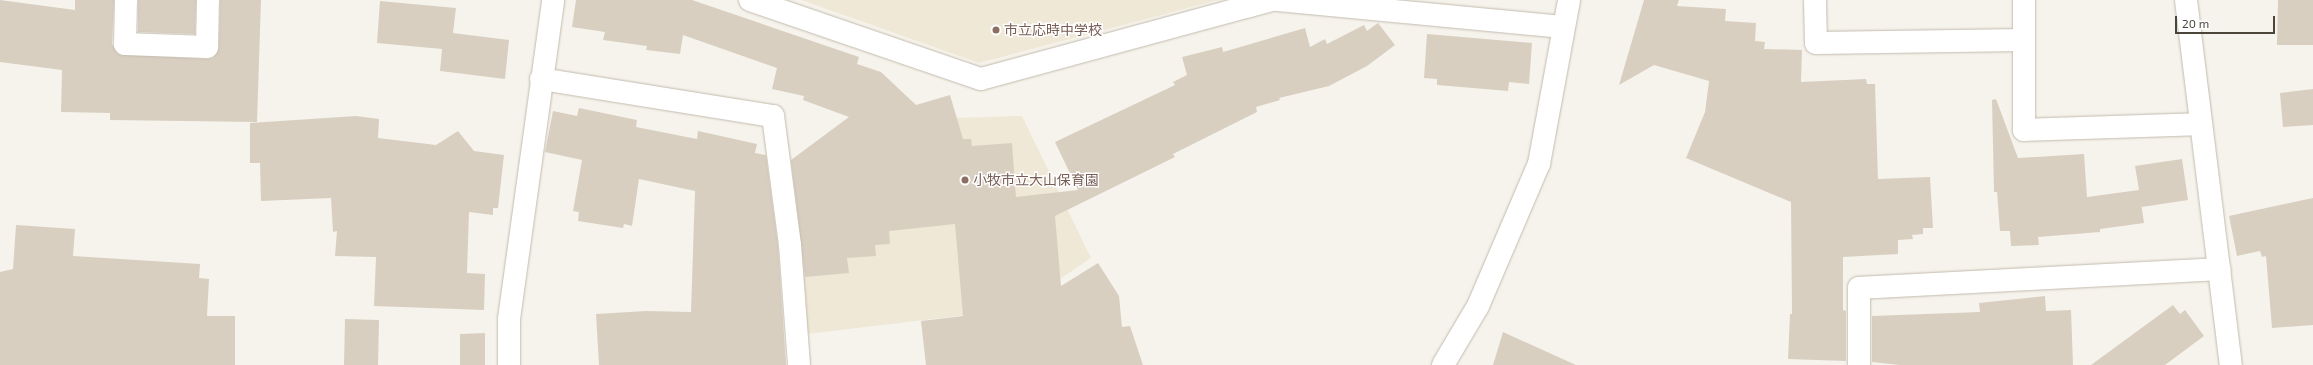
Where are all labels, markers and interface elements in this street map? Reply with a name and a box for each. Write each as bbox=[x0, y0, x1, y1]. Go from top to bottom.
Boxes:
scale bar bbox=[2177, 8, 2277, 34]
text: 20 m bbox=[2182, 16, 2209, 30]
place label: 市立応時中学校 bbox=[1004, 22, 1102, 38]
marker: 市立応時中学校 bbox=[991, 25, 1001, 35]
place label: 小牧市立大山保育園 bbox=[973, 172, 1099, 188]
marker: 小牧市立大山保育園 bbox=[960, 175, 970, 185]

